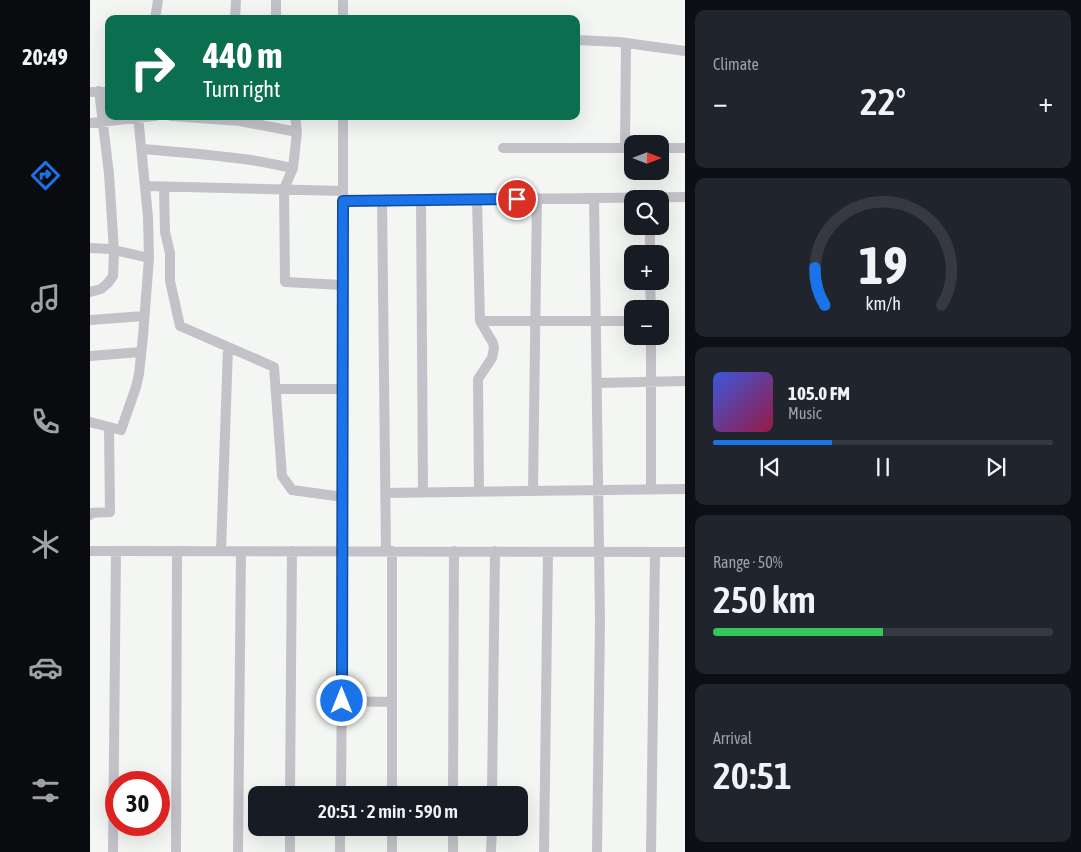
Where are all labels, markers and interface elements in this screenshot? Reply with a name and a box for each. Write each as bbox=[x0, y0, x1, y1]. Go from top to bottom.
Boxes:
icon: right bbox=[120, 35, 185, 100]
text: 440 m bbox=[203, 35, 282, 75]
text: 20:49 bbox=[22, 44, 68, 70]
text: Climate bbox=[713, 55, 759, 73]
text: Turn right bbox=[203, 76, 280, 102]
text: 22° bbox=[860, 80, 906, 123]
text: − bbox=[713, 86, 728, 118]
text: + bbox=[1038, 86, 1053, 118]
north arrow bbox=[624, 135, 669, 180]
map controls bbox=[624, 135, 669, 345]
icon: directions bbox=[28, 158, 63, 193]
pin bbox=[496, 178, 538, 220]
icon: arrive bbox=[503, 185, 531, 213]
button: search bbox=[624, 190, 669, 235]
text: 19 bbox=[859, 235, 907, 295]
button: + bbox=[624, 245, 669, 290]
icon: music bbox=[28, 281, 63, 316]
text: km/h bbox=[865, 293, 901, 314]
button: − bbox=[624, 300, 669, 345]
text: 105.0 FM bbox=[788, 382, 850, 404]
icon: phone bbox=[28, 404, 63, 439]
text: Music bbox=[788, 404, 822, 422]
icon: previous bbox=[756, 453, 784, 481]
icon: pause bbox=[869, 453, 897, 481]
icon: next bbox=[982, 453, 1010, 481]
icon: climate bbox=[28, 527, 63, 562]
text: Range · 50% bbox=[713, 553, 783, 571]
text: 250 km bbox=[713, 578, 816, 621]
icon: car bbox=[28, 650, 63, 685]
position arrow bbox=[315, 674, 367, 726]
text: Arrival bbox=[713, 729, 752, 747]
text: 20:51 bbox=[713, 754, 792, 797]
speed limit sign: 30 bbox=[105, 771, 170, 836]
icon: filters bbox=[28, 773, 63, 808]
text: 20:51 · 2 min · 590 m bbox=[318, 800, 458, 822]

